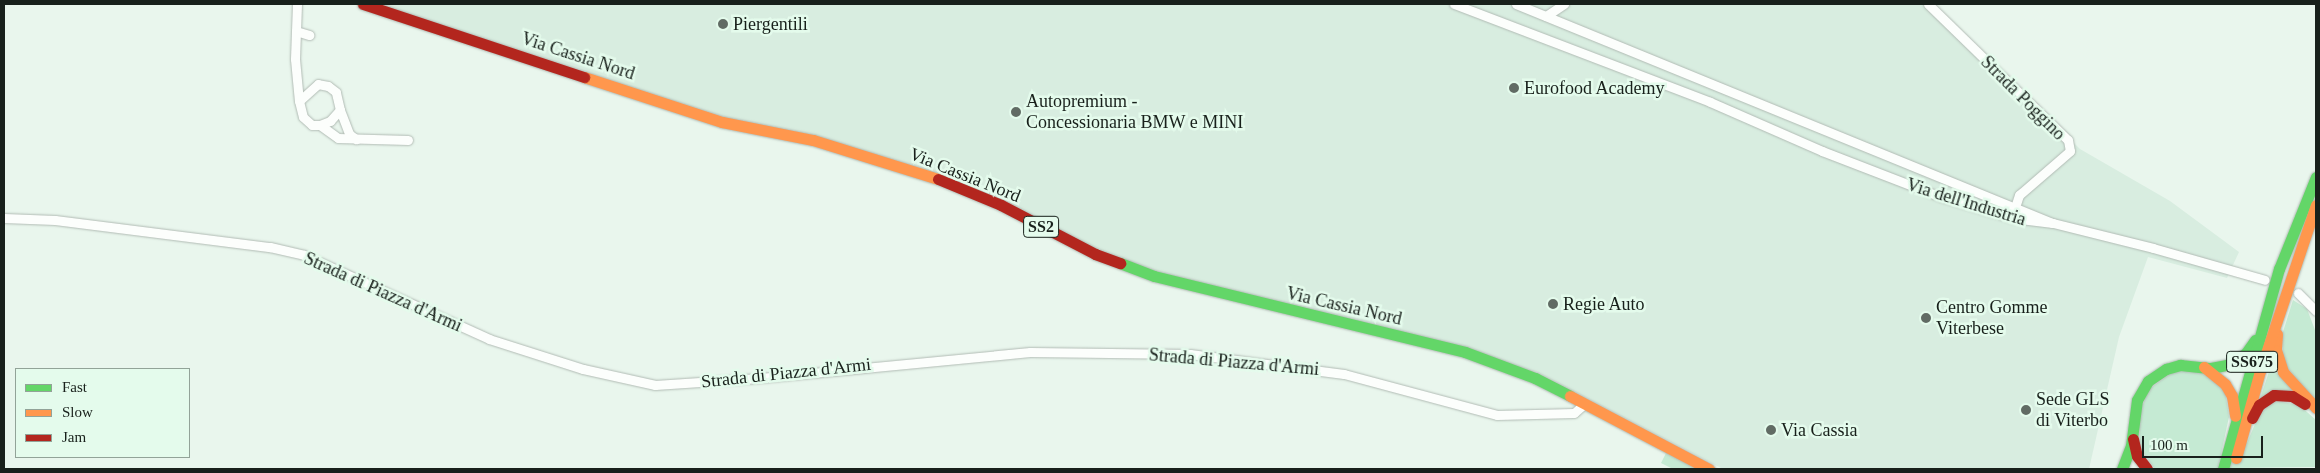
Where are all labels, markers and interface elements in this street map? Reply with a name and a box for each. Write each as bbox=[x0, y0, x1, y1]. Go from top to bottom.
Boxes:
place label: Piergentili bbox=[733, 13, 808, 35]
marker: Piergentili bbox=[717, 18, 729, 30]
street label: Via Cassia Nord bbox=[519, 28, 637, 84]
street label: Strada Poggino bbox=[1976, 51, 2070, 145]
place label: Eurofood Academy bbox=[1524, 77, 1665, 99]
marker: Eurofood Academy bbox=[1508, 82, 1520, 94]
place label: Autopremium - Concessionaria BMW e MINI bbox=[1026, 91, 1243, 134]
marker: Autopremium - Concessionaria BMW e MINI bbox=[1010, 106, 1022, 118]
street label: Via Cassia Nord bbox=[906, 143, 1024, 207]
street label: Via dell'Industria bbox=[1904, 174, 2028, 230]
road number: SS2 bbox=[1022, 213, 1060, 240]
street label: Strada di Piazza d'Armi bbox=[301, 247, 465, 337]
street label: Via Cassia Nord bbox=[1284, 282, 1404, 330]
place label: Regie Auto bbox=[1563, 293, 1645, 315]
place label: Centro Gomme Viterbese bbox=[1936, 297, 2047, 340]
marker: Regie Auto bbox=[1547, 298, 1559, 310]
marker: Centro Gomme Viterbese bbox=[1920, 312, 1932, 324]
street label: Strada di Piazza d'Armi bbox=[1148, 344, 1320, 380]
road number: SS675 bbox=[2226, 348, 2278, 376]
street label: Strada di Piazza d'Armi bbox=[700, 353, 872, 393]
legend bbox=[15, 368, 190, 458]
text: Fast bbox=[62, 379, 87, 395]
place label: Sede GLS di Viterbo bbox=[2036, 389, 2109, 432]
text: Slow bbox=[62, 404, 93, 420]
marker: Sede GLS di Viterbo bbox=[2020, 404, 2032, 416]
place label: Via Cassia bbox=[1781, 419, 1857, 441]
marker: Via Cassia bbox=[1765, 424, 1777, 436]
scale bar bbox=[2145, 426, 2266, 458]
text: Jam bbox=[62, 429, 86, 445]
text: 100 m bbox=[2150, 437, 2188, 453]

